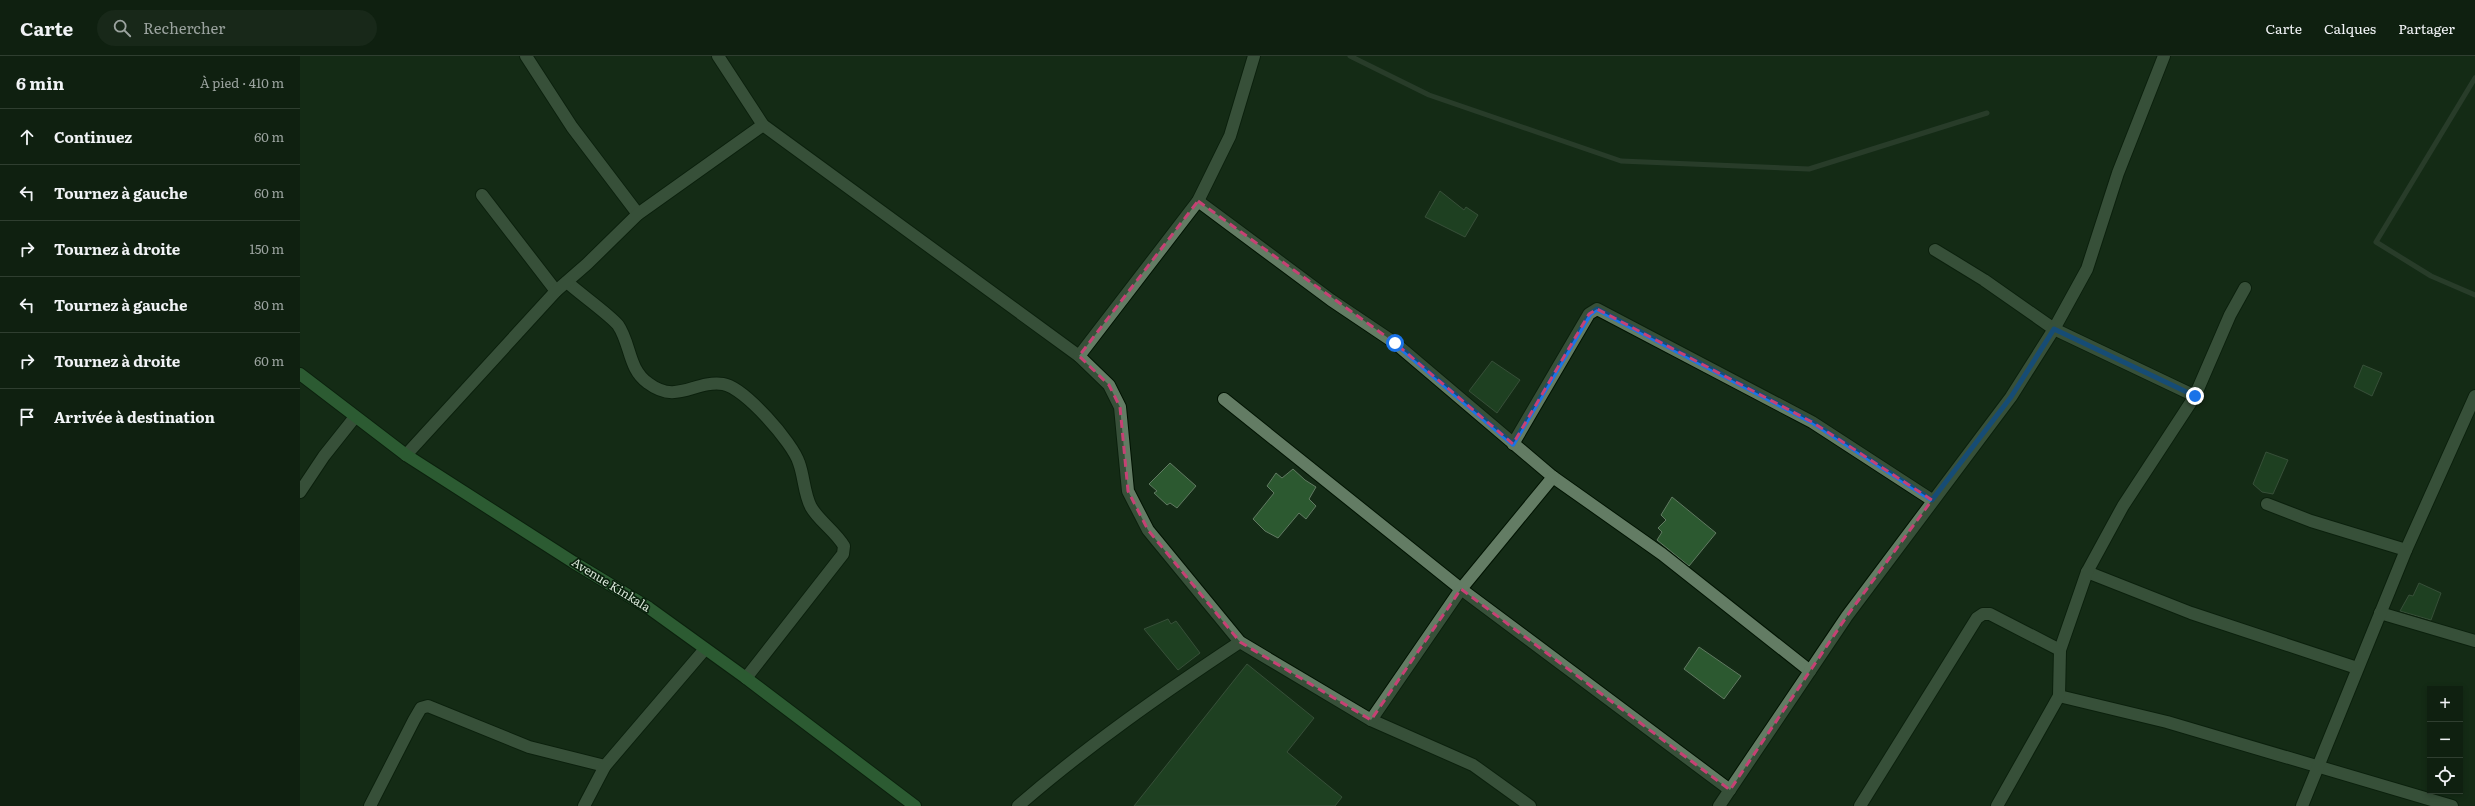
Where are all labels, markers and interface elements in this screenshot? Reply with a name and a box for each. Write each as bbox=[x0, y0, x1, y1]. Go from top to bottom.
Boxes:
search box bbox=[97, 10, 377, 46]
text: Carte bbox=[20, 14, 73, 42]
text: Rechercher bbox=[143, 16, 225, 39]
icon: search bbox=[111, 17, 133, 39]
text: Carte bbox=[2265, 18, 2302, 38]
text: Calques bbox=[2324, 18, 2376, 38]
text: Partager bbox=[2398, 18, 2455, 38]
text: 6 min bbox=[16, 70, 64, 95]
text: À pied · 410 m bbox=[200, 73, 284, 92]
text: Continuez bbox=[54, 125, 132, 148]
icon: ahead bbox=[16, 126, 38, 148]
text: 60 m bbox=[254, 127, 284, 146]
text: Tournez à gauche bbox=[54, 181, 187, 204]
icon: left bbox=[16, 182, 38, 204]
text: 60 m bbox=[254, 183, 284, 202]
text: Tournez à droite bbox=[54, 237, 180, 260]
icon: right bbox=[16, 238, 38, 260]
text: 150 m bbox=[249, 239, 284, 258]
text: Tournez à gauche bbox=[54, 293, 187, 316]
icon: left bbox=[16, 294, 38, 316]
text: 80 m bbox=[254, 295, 284, 314]
route start bbox=[1386, 334, 1404, 352]
text: Tournez à droite bbox=[54, 349, 180, 372]
icon: right bbox=[16, 350, 38, 372]
text: 60 m bbox=[254, 351, 284, 370]
route end bbox=[2186, 387, 2204, 405]
text: Arrivée à destination bbox=[54, 405, 215, 428]
icon: arrive bbox=[16, 406, 38, 428]
street label: Avenue Kinkala bbox=[569, 553, 655, 616]
map controls bbox=[2427, 686, 2463, 794]
button: + bbox=[2427, 686, 2463, 722]
button: − bbox=[2427, 722, 2463, 758]
button: locate bbox=[2427, 758, 2463, 794]

